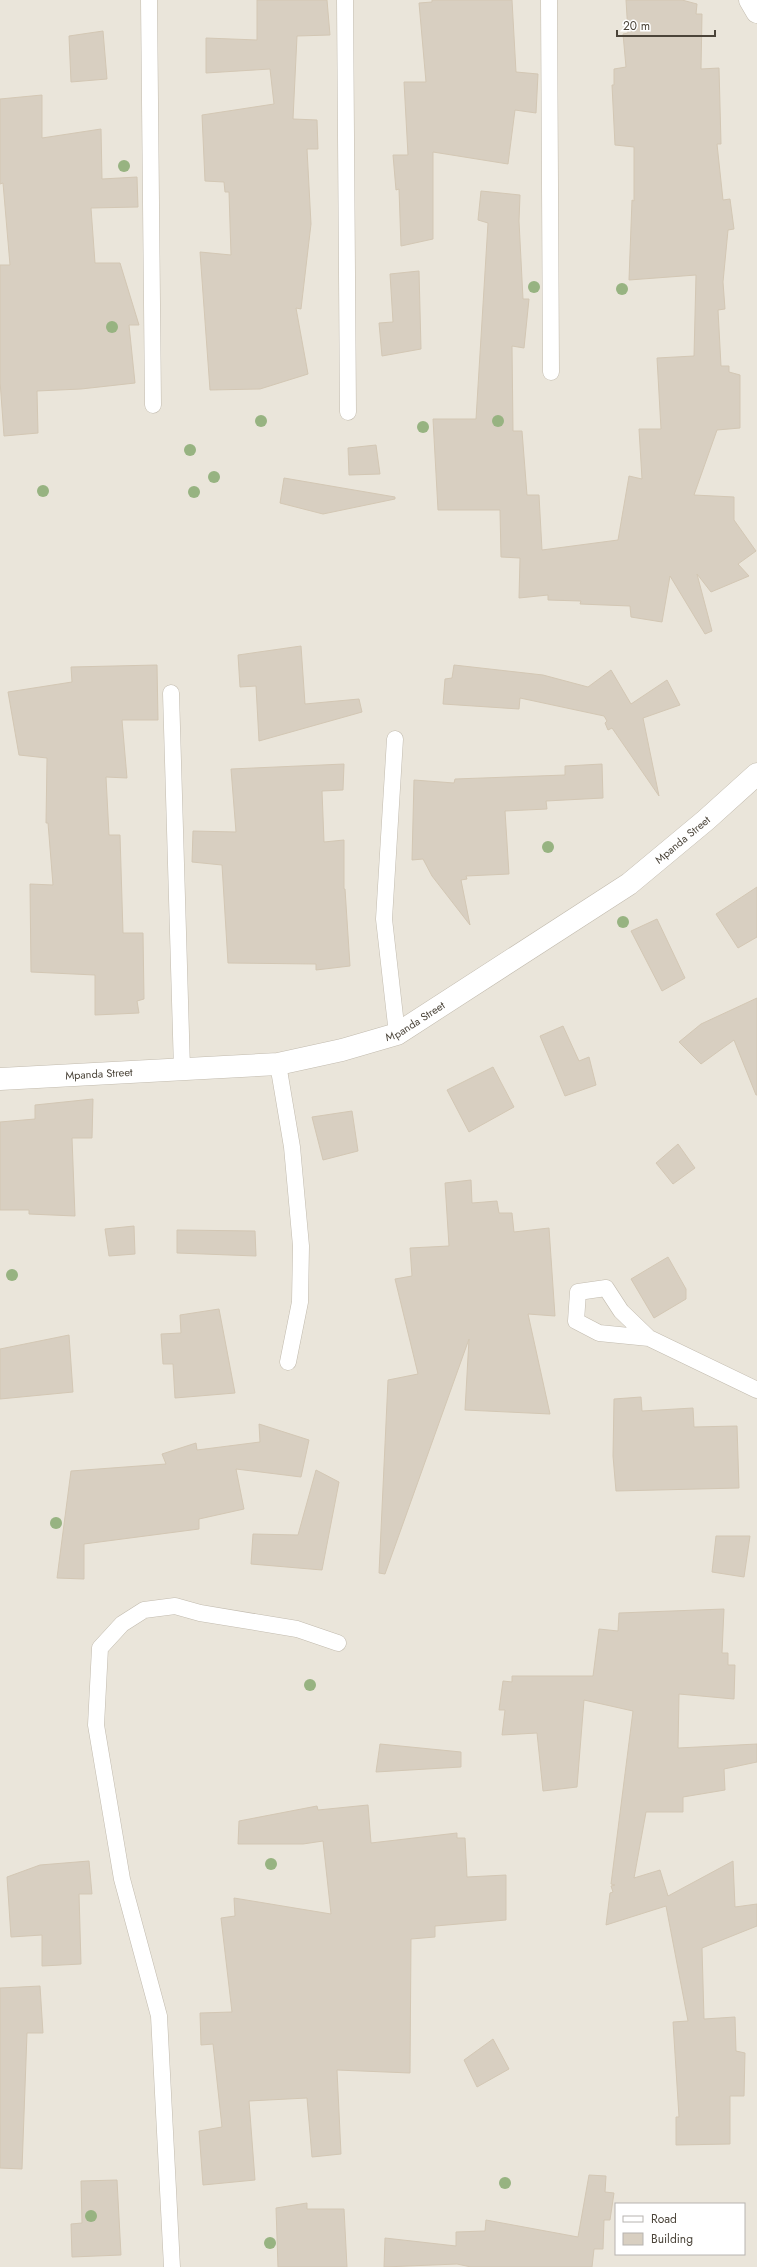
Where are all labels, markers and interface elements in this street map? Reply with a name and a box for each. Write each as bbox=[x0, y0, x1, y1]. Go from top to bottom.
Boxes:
scale bar bbox=[617, 12, 715, 38]
text: 20 m bbox=[623, 17, 650, 35]
street label: Mpanda Street bbox=[651, 812, 714, 867]
street label: Mpanda Street bbox=[383, 997, 448, 1045]
street label: Mpanda Street bbox=[65, 1064, 133, 1083]
legend bbox=[615, 2203, 745, 2255]
text: Road bbox=[651, 2210, 677, 2228]
text: Building bbox=[651, 2230, 693, 2248]

